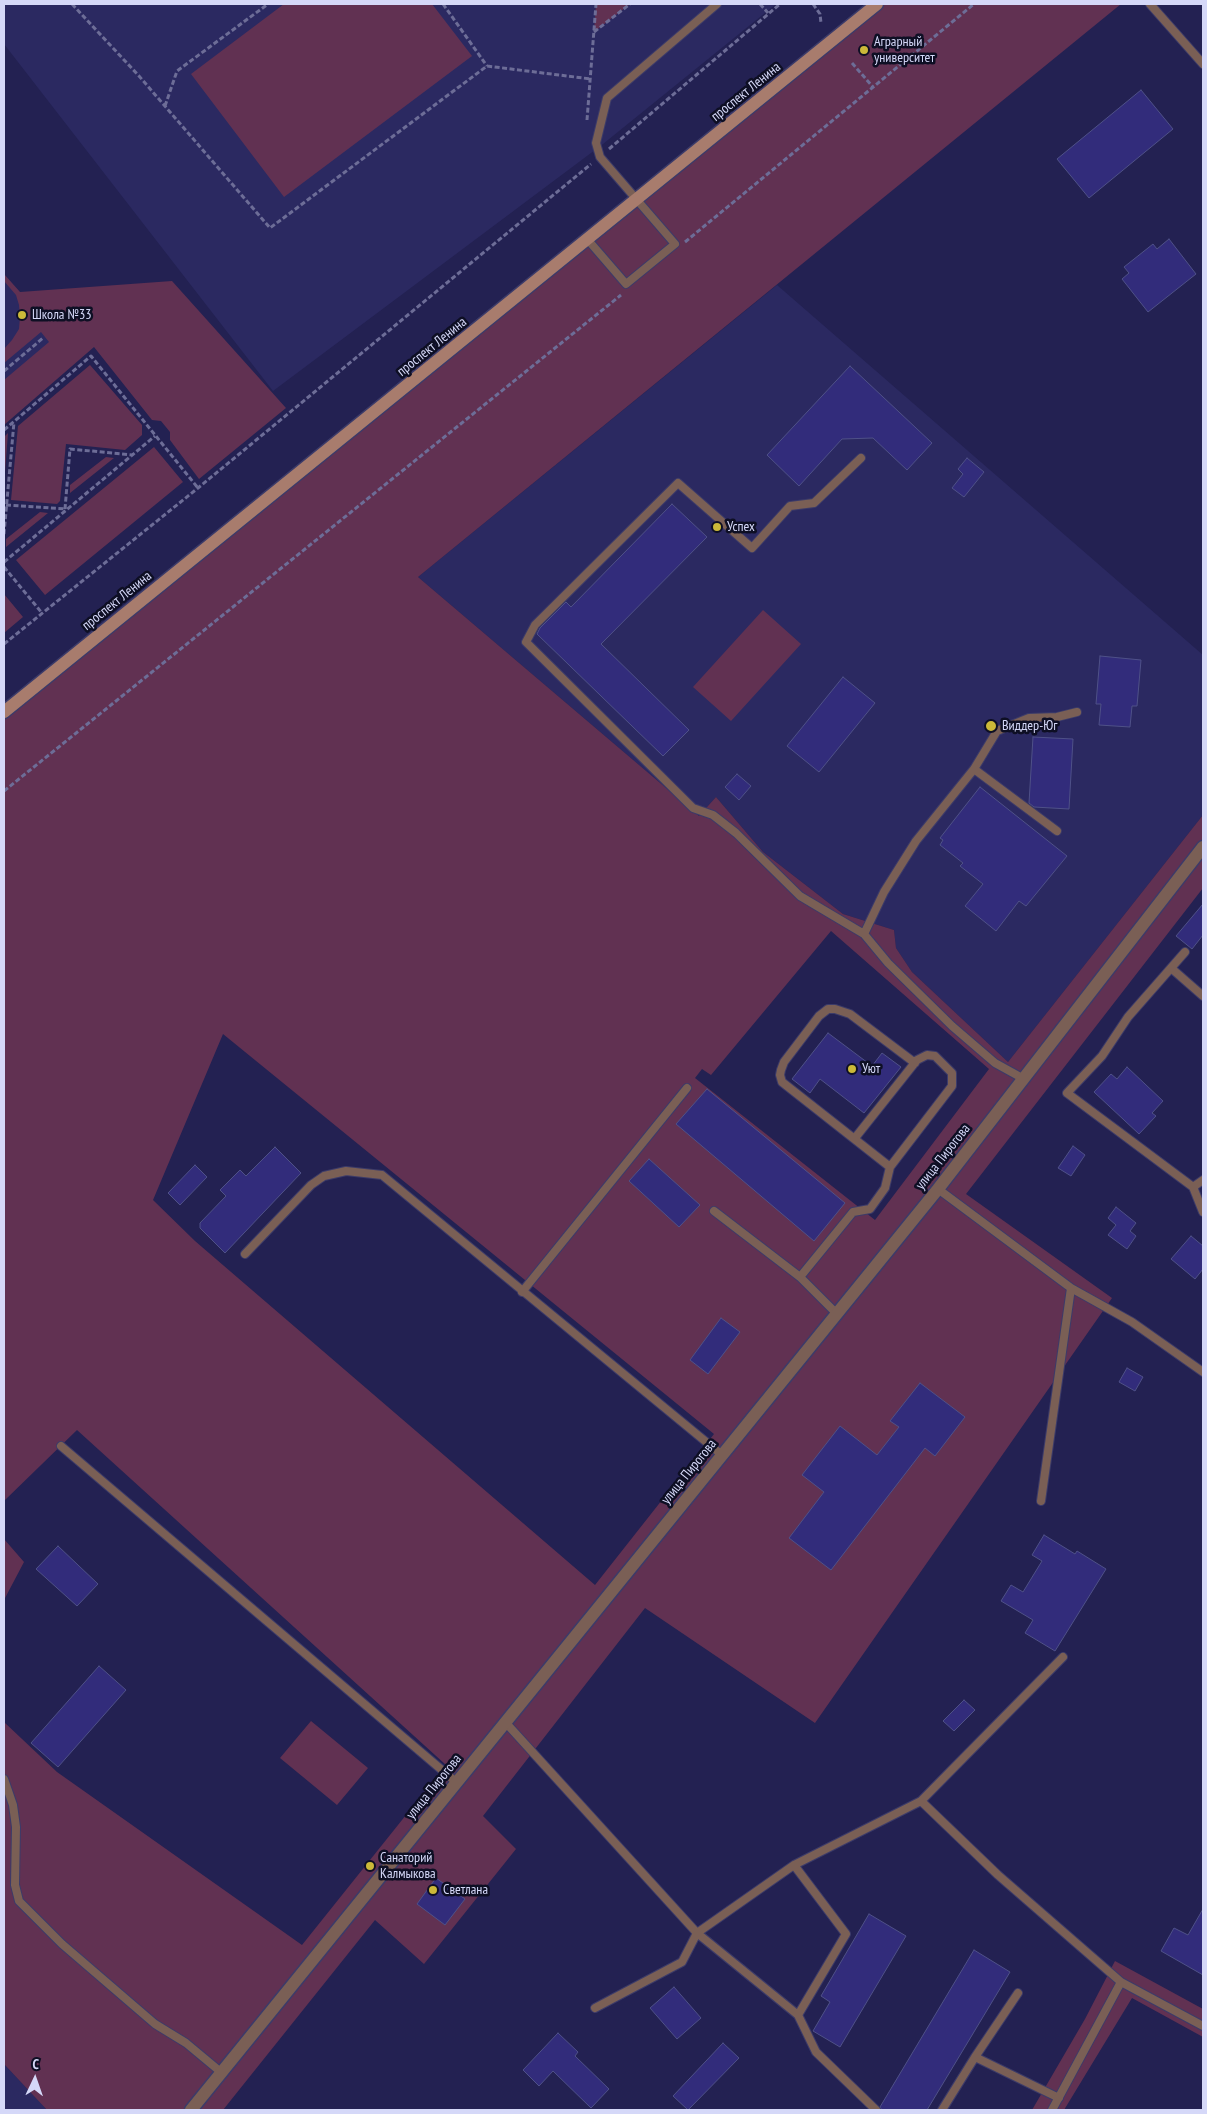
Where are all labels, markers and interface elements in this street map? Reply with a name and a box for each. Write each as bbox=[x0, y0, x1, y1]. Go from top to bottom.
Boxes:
place label: Аграрный университет bbox=[874, 34, 935, 66]
marker: Аграрный университет bbox=[858, 44, 870, 56]
street label: проспект Ленина bbox=[708, 59, 784, 125]
place label: Школа №33 bbox=[32, 307, 92, 323]
marker: Школа №33 bbox=[16, 309, 28, 321]
street label: проспект Ленина bbox=[394, 314, 470, 380]
place label: Успех bbox=[727, 519, 755, 535]
marker: Успех bbox=[711, 521, 723, 533]
street label: проспект Ленина bbox=[79, 568, 155, 634]
place label: Виддер-Юг bbox=[1002, 718, 1057, 734]
marker: Виддер-Юг bbox=[984, 719, 998, 733]
place label: Уют bbox=[862, 1061, 880, 1077]
marker: Уют bbox=[846, 1063, 858, 1075]
street label: улица Пирогова bbox=[912, 1121, 974, 1193]
street label: улица Пирогова bbox=[658, 1436, 720, 1508]
street label: улица Пирогова bbox=[403, 1751, 465, 1823]
place label: Санаторий Калмыкова bbox=[380, 1850, 436, 1882]
marker: Санаторий Калмыкова bbox=[364, 1860, 376, 1872]
place label: Светлана bbox=[443, 1882, 488, 1898]
marker: Светлана bbox=[427, 1884, 439, 1896]
north arrow bbox=[10, 2054, 60, 2104]
text: С bbox=[32, 2055, 39, 2073]

